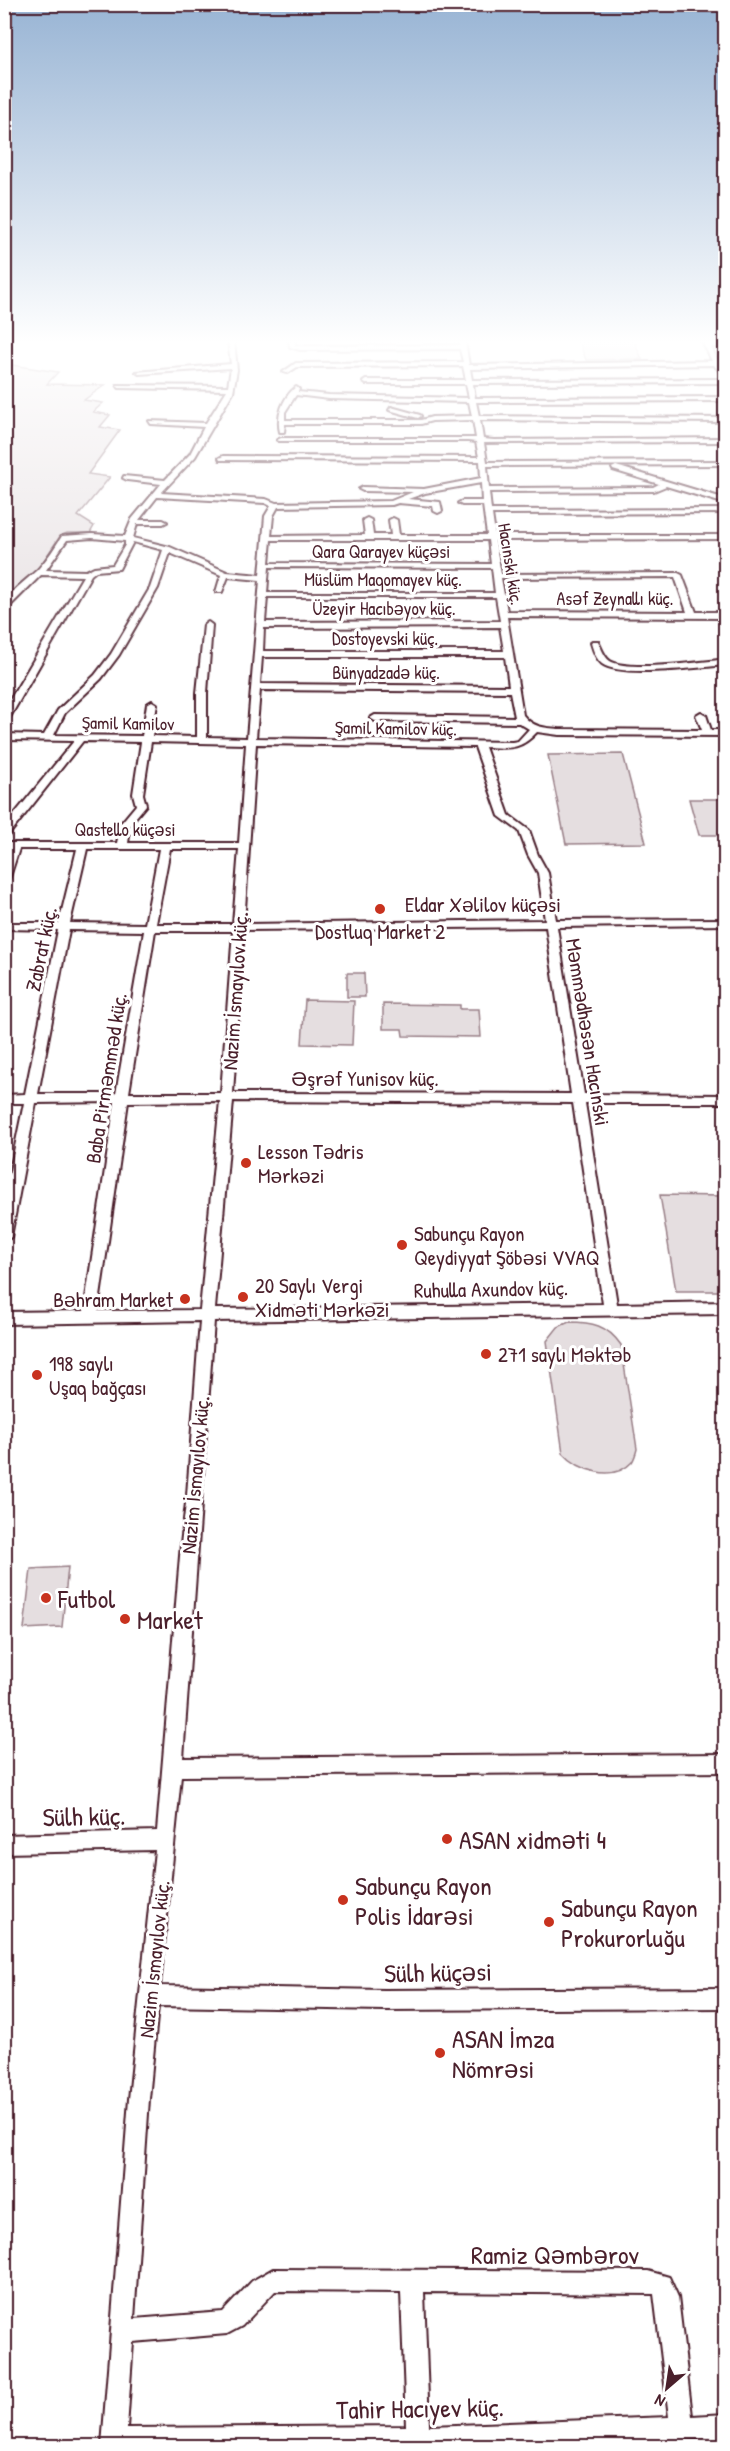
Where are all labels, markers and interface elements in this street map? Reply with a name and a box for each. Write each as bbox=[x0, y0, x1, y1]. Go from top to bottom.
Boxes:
street label: Hacınski küç. bbox=[492, 521, 530, 607]
street label: Qara Qarayev küçəsi bbox=[312, 539, 450, 564]
street label: Müslüm Maqomayev küç. bbox=[304, 567, 462, 592]
street label: Asəf Zeynallı küç. bbox=[557, 586, 673, 611]
street label: Üzeyir Hacıbəyov küç. bbox=[312, 596, 456, 621]
street label: Dostoyevski küç. bbox=[332, 626, 438, 651]
street label: Bünyadzadə küç. bbox=[332, 660, 440, 685]
street label: Şamil Kamilov bbox=[82, 710, 174, 736]
street label: Şamil Kamilov küç. bbox=[335, 714, 457, 742]
street label: Qastello küçəsi bbox=[75, 817, 175, 842]
street label: Eldar Xəlilov küçəsi bbox=[405, 890, 561, 919]
marker: Dostluq Market 2 bbox=[373, 902, 387, 916]
street label: Zabrat küç. bbox=[18, 904, 64, 994]
street label: Nazim İsmayılov küç. bbox=[215, 911, 255, 1071]
place label: Dostluq Market 2 bbox=[315, 917, 445, 946]
street label: Məmmədhəsən Hacınski bbox=[559, 936, 617, 1128]
street label: Baba Pirməmməd küç. bbox=[78, 991, 134, 1165]
street label: Əşrəf Yunisov küç. bbox=[291, 1064, 439, 1093]
place label: Lesson Tədris Mərkəzi bbox=[258, 1137, 364, 1190]
marker: Lesson Tədris Mərkəzi bbox=[239, 1156, 253, 1170]
place label: Sabunçu Rayon Qeydiyyat Şöbəsi VVAQ bbox=[414, 1219, 600, 1272]
marker: Sabunçu Rayon Qeydiyyat Şöbəsi VVAQ bbox=[395, 1238, 409, 1252]
place label: 20 Saylı Vergi Xidməti Mərkəzi bbox=[255, 1271, 390, 1324]
street label: Ruhulla Axundov küç. bbox=[414, 1273, 568, 1305]
place label: Bəhram Market bbox=[53, 1285, 174, 1314]
marker: 20 Saylı Vergi Xidməti Mərkəzi bbox=[236, 1290, 250, 1304]
marker: Bəhram Market bbox=[178, 1292, 192, 1306]
place label: 271 saylı Məktəb bbox=[498, 1340, 631, 1369]
marker: 271 saylı Məktəb bbox=[479, 1347, 493, 1361]
place label: 198 saylı Uşaq bağçası bbox=[49, 1349, 147, 1402]
marker: 198 saylı Uşaq bağçası bbox=[30, 1368, 44, 1382]
street label: Nazim İsmayılov küç. bbox=[174, 1395, 216, 1555]
place label: Futbol bbox=[57, 1581, 115, 1616]
marker: Futbol bbox=[39, 1591, 53, 1605]
place label: Market bbox=[137, 1602, 204, 1637]
marker: Market bbox=[118, 1612, 132, 1626]
street label: Sülh küç. bbox=[42, 1798, 126, 1834]
place label: ASAN xidməti 4 bbox=[459, 1822, 606, 1857]
marker: ASAN xidməti 4 bbox=[440, 1832, 454, 1846]
place label: Sabunçu Rayon Polis İdarəsi bbox=[355, 1868, 492, 1933]
street label: Nazim İsmayılov küç. bbox=[131, 1879, 177, 2039]
place label: Sabunçu Rayon Prokurorluğu bbox=[561, 1890, 698, 1955]
marker: Sabunçu Rayon Polis İdarəsi bbox=[336, 1893, 350, 1907]
marker: Sabunçu Rayon Prokurorluğu bbox=[542, 1915, 556, 1929]
street label: Sülh küçəsi bbox=[384, 1954, 492, 1990]
place label: ASAN İmza Nömrəsi bbox=[452, 2021, 554, 2086]
marker: ASAN İmza Nömrəsi bbox=[433, 2046, 447, 2060]
street label: Ramiz Qəmbərov bbox=[471, 2237, 640, 2272]
north arrow bbox=[637, 2358, 697, 2418]
street label: Tahir Hacıyev küç. bbox=[336, 2389, 504, 2427]
text: N bbox=[650, 2389, 669, 2413]

